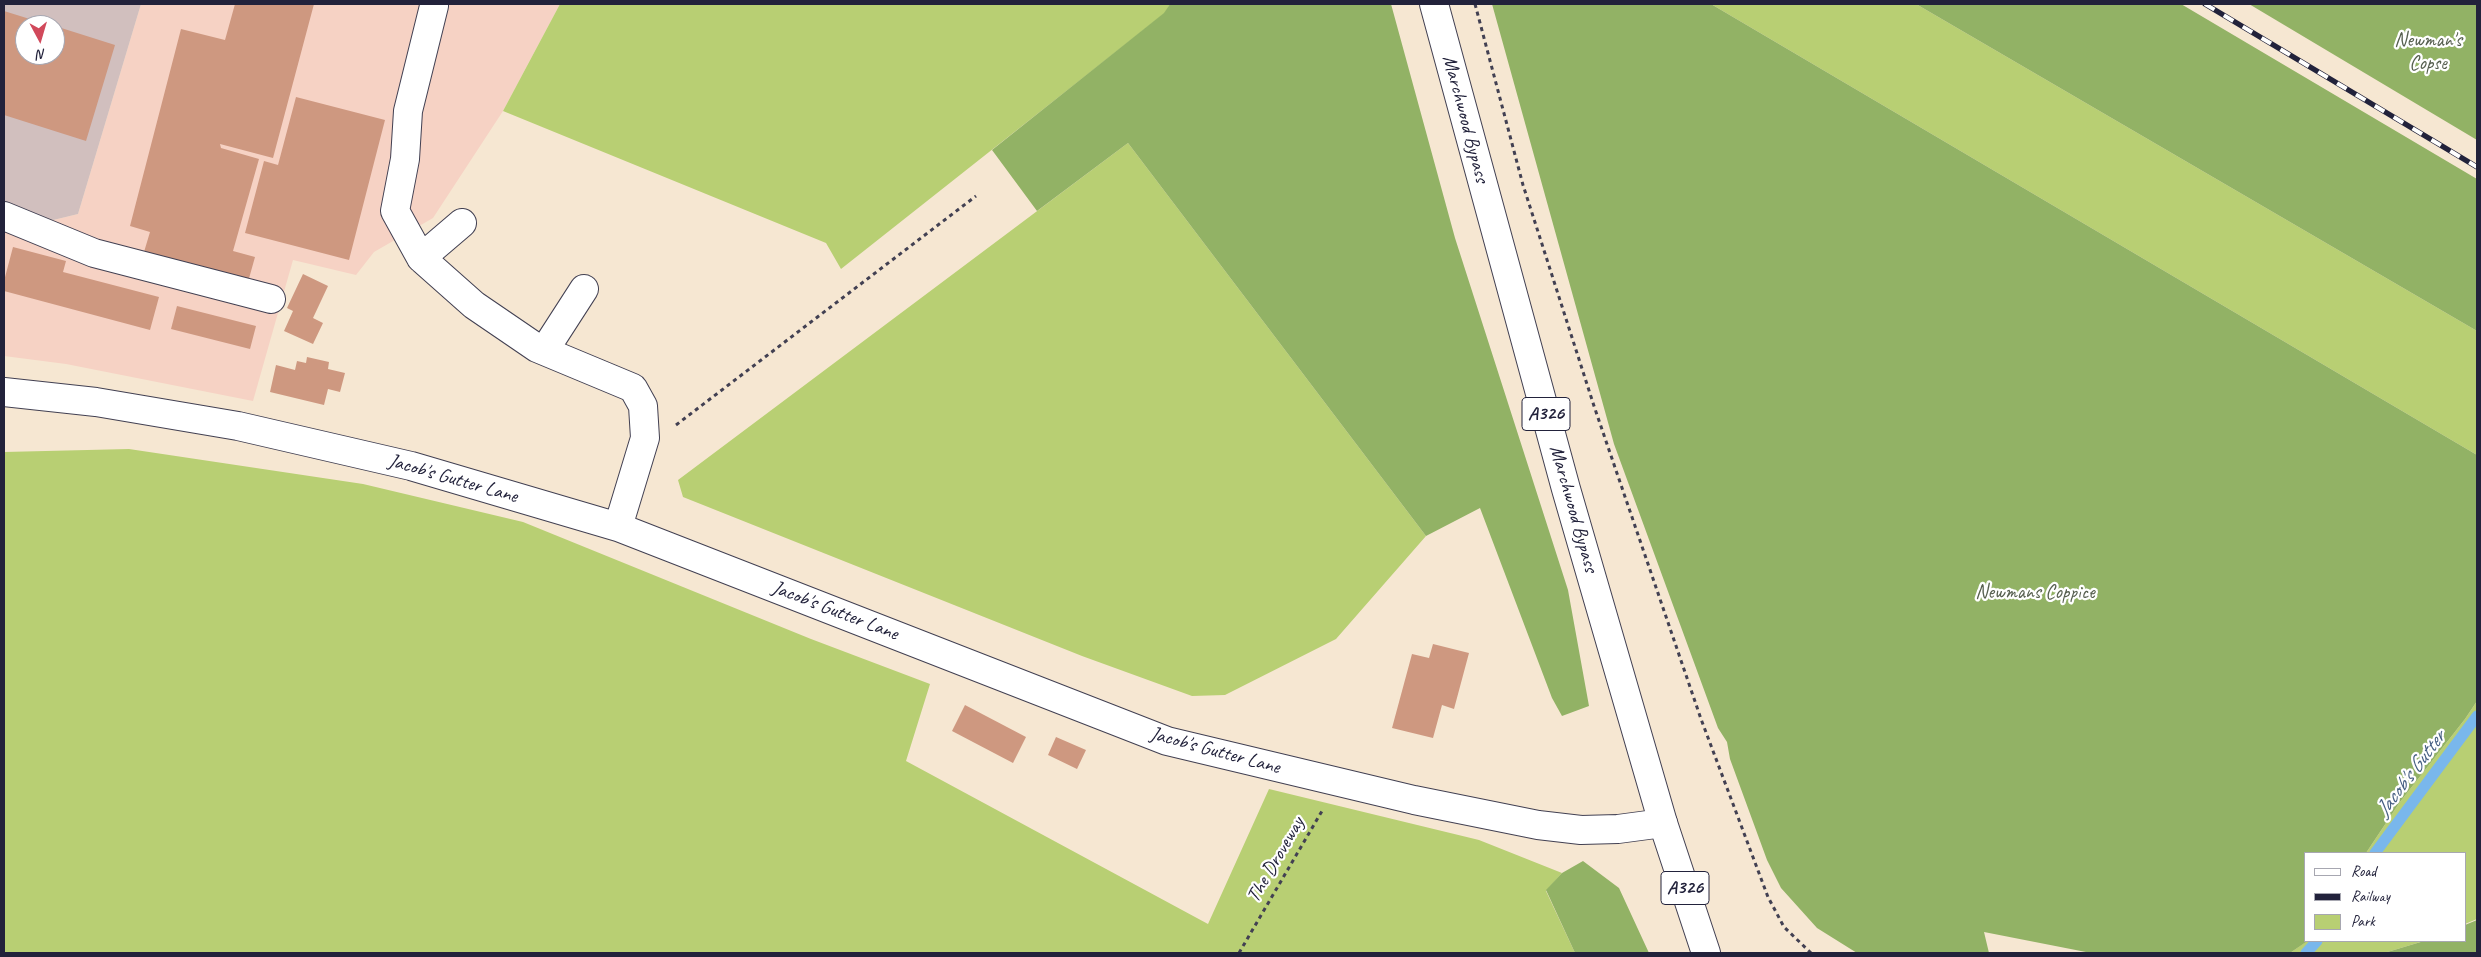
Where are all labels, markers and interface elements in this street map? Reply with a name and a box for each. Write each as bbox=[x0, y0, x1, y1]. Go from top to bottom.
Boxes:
north arrow bbox=[15, 15, 65, 65]
park label: Newman's Copse bbox=[2394, 29, 2462, 76]
text: N bbox=[36, 46, 47, 63]
street label: Marchwood Bypass bbox=[1436, 53, 1494, 185]
road number: A326 bbox=[1522, 398, 1570, 430]
street label: Marchwood Bypass bbox=[1543, 443, 1603, 575]
street label: Jacob's Gutter Lane bbox=[386, 449, 520, 509]
street label: Jacob's Gutter Lane bbox=[769, 576, 901, 646]
park label: Newmans Coppice bbox=[1975, 581, 2095, 605]
street label: Jacob's Gutter Lane bbox=[1148, 722, 1282, 780]
water label: Jacob's Gutter bbox=[2371, 726, 2451, 822]
street label: The Droveway bbox=[1242, 813, 1310, 907]
legend bbox=[2304, 852, 2466, 942]
text: Road bbox=[2351, 862, 2376, 881]
road number: A326 bbox=[1661, 871, 1709, 904]
text: Railway bbox=[2351, 887, 2390, 906]
text: Park bbox=[2351, 912, 2375, 931]

